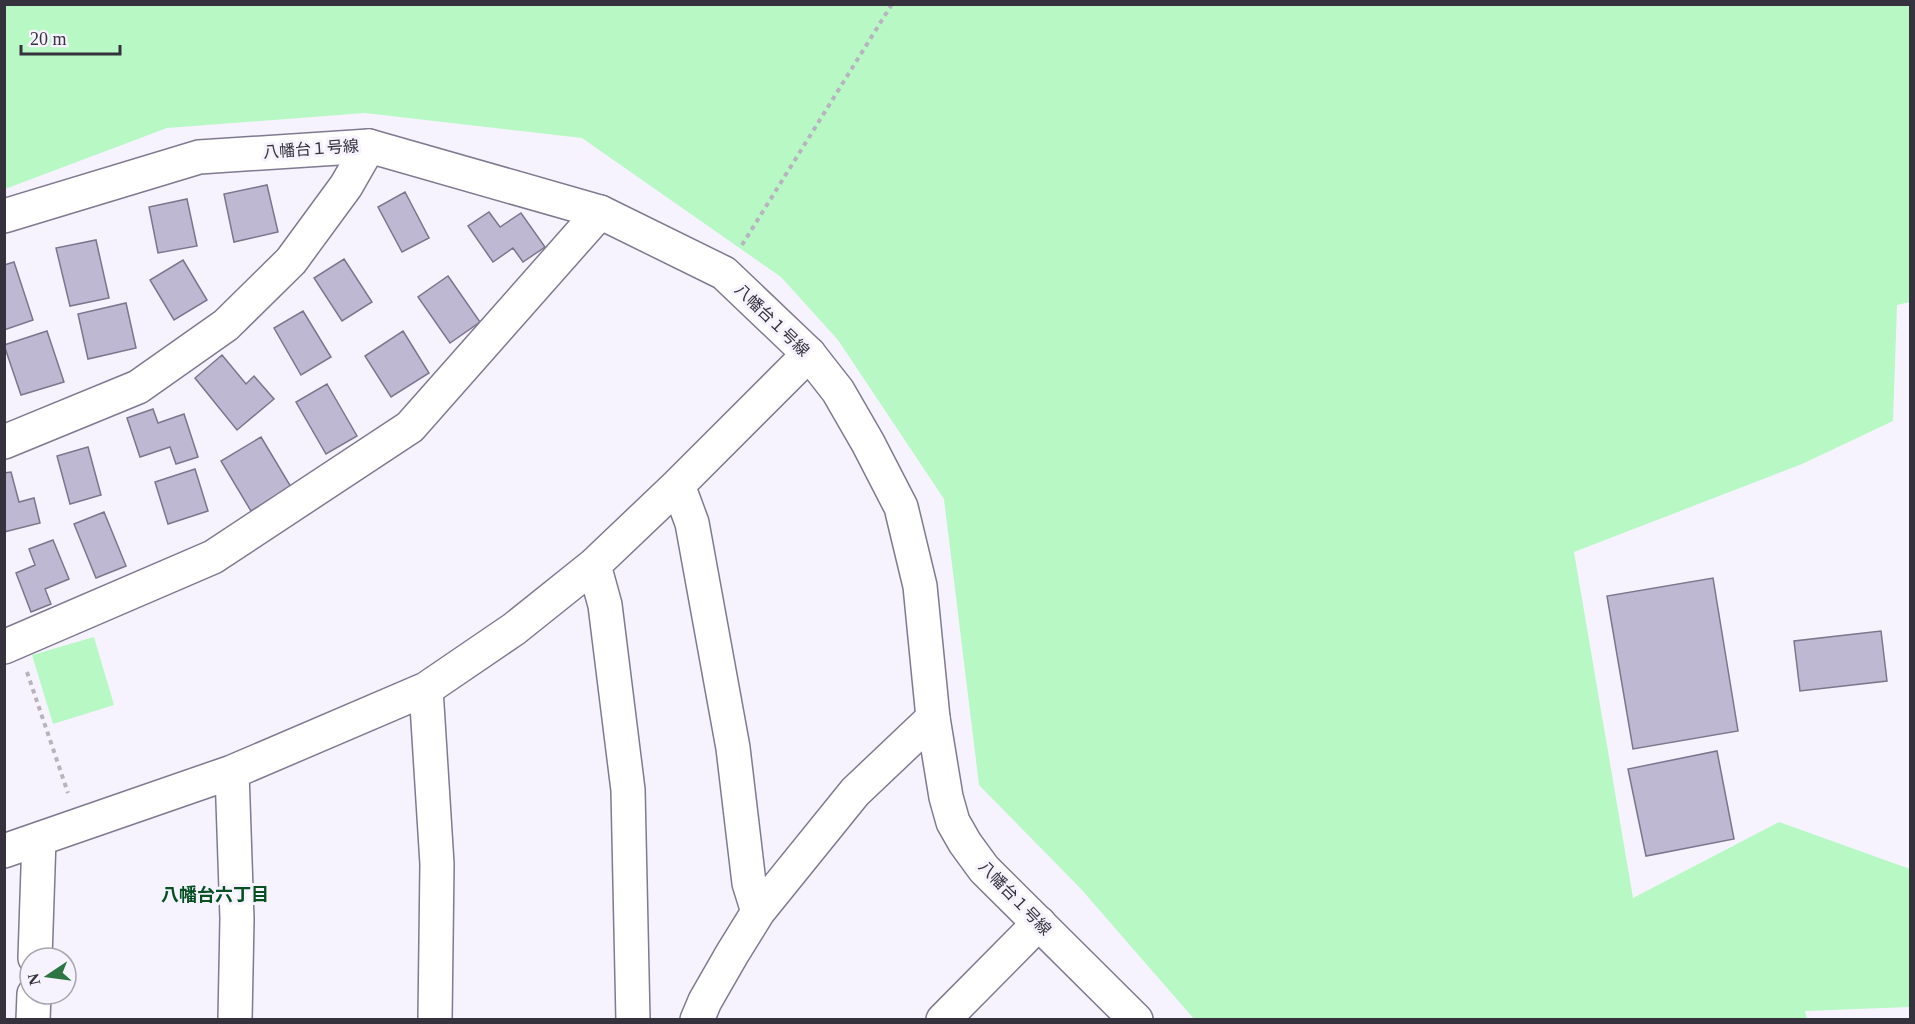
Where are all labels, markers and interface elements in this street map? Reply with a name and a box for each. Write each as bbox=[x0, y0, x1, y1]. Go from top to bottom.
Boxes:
scale bar bbox=[21, 18, 120, 56]
text: 20 m bbox=[30, 29, 67, 49]
street label: 八幡台１号線 bbox=[263, 137, 359, 161]
street label: 八幡台１号線 bbox=[732, 281, 812, 359]
street label: 八幡台１号線 bbox=[976, 858, 1054, 938]
district label: 八幡台六丁目 bbox=[161, 885, 269, 905]
north arrow bbox=[18, 946, 78, 1006]
text: N bbox=[24, 971, 43, 987]

